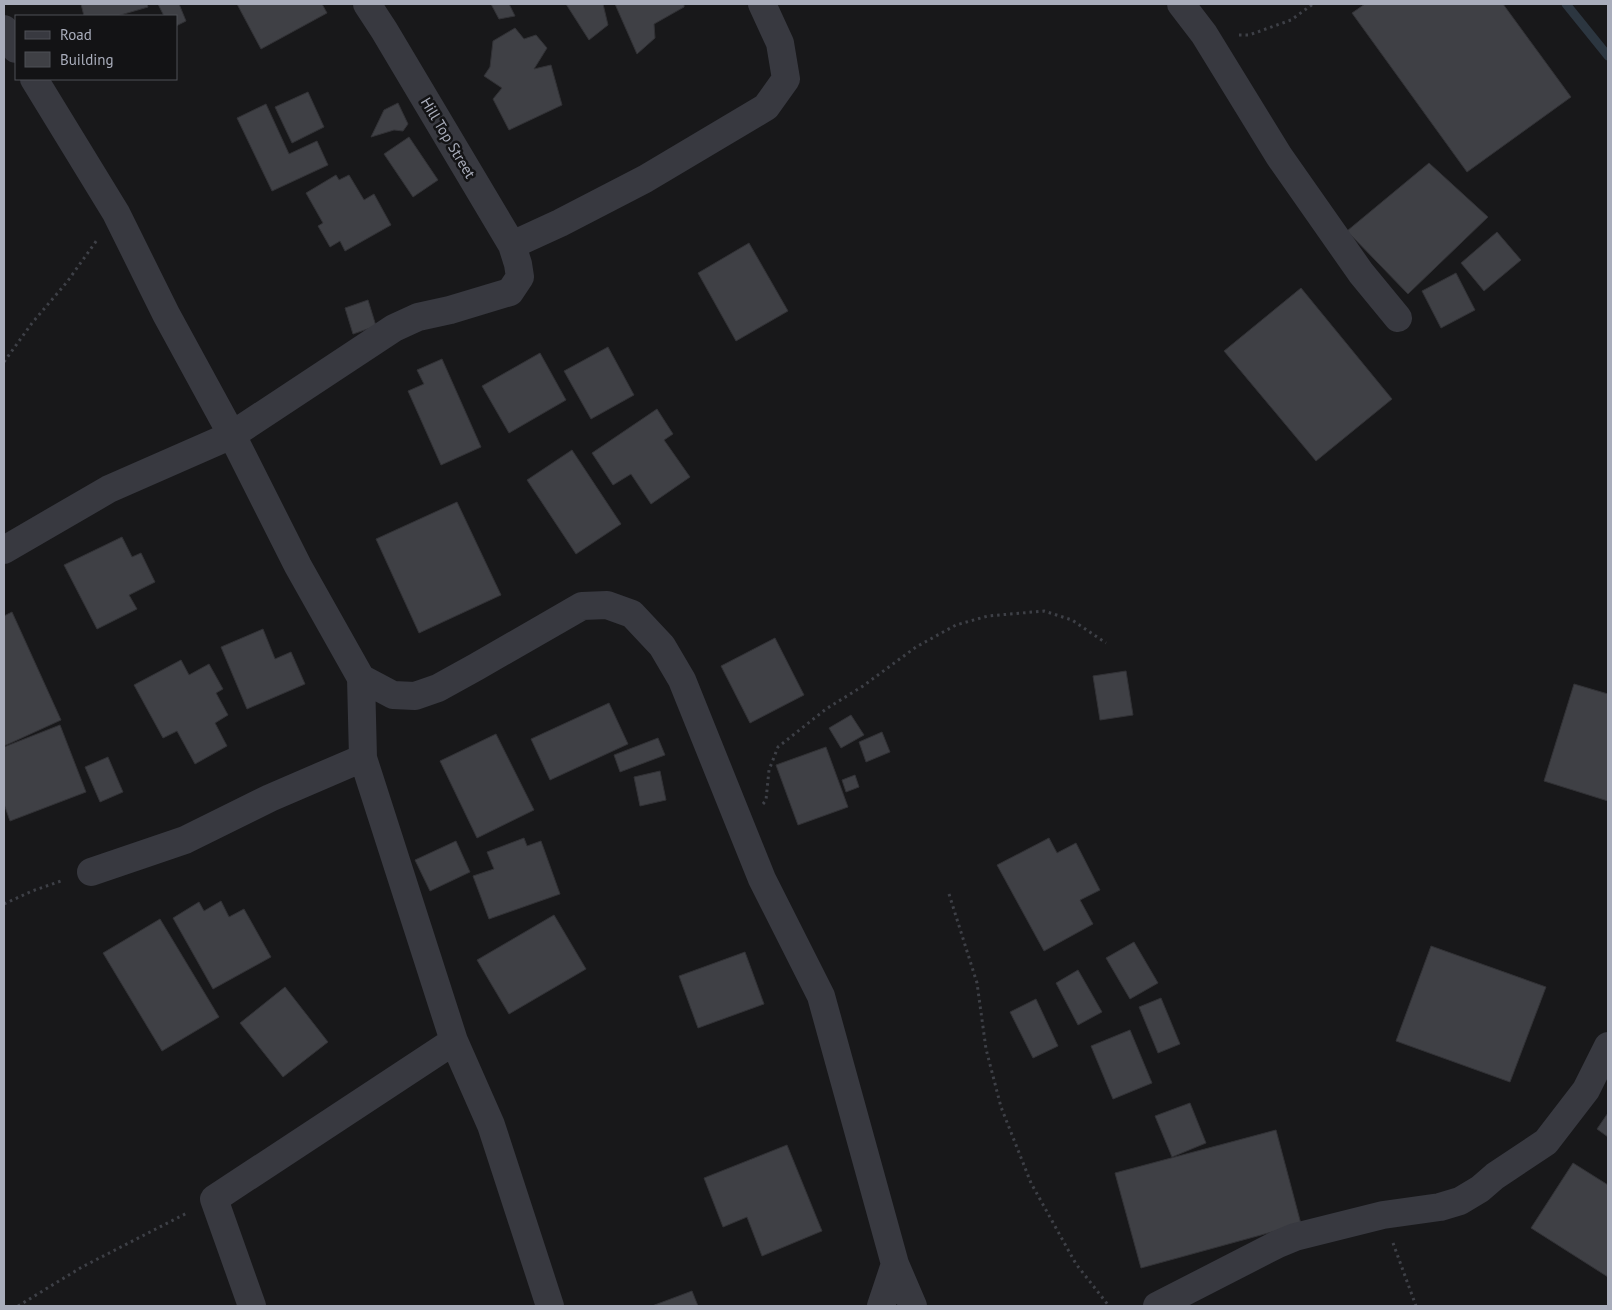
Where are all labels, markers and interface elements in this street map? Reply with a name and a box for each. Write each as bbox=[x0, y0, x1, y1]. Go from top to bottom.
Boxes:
legend bbox=[15, 15, 178, 80]
text: Road bbox=[60, 25, 92, 44]
text: Building bbox=[60, 50, 114, 69]
street label: Hill Top Street bbox=[417, 94, 480, 182]

